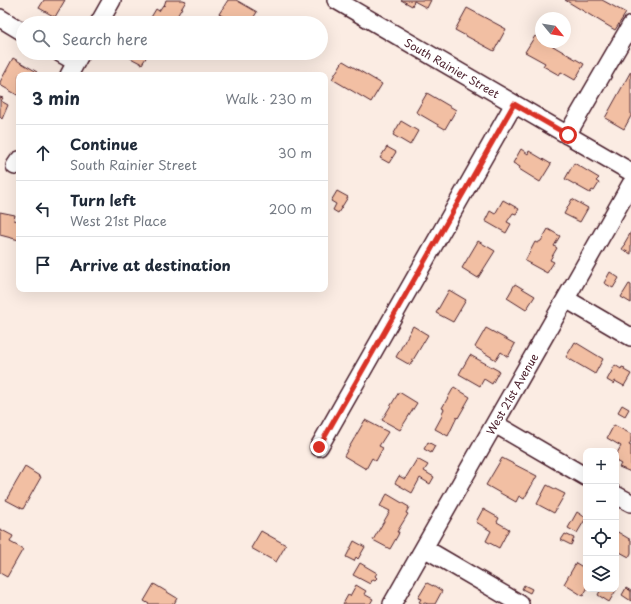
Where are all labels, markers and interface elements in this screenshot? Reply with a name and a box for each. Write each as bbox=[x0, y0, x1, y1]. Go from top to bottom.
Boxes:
north arrow bbox=[535, 12, 571, 48]
search box bbox=[16, 16, 328, 60]
icon: search bbox=[30, 27, 52, 49]
text: Search here bbox=[62, 27, 148, 50]
street label: South Rainier Street bbox=[401, 34, 503, 102]
text: 3 min bbox=[32, 85, 80, 111]
text: Walk · 230 m bbox=[225, 89, 312, 108]
route start bbox=[559, 126, 577, 144]
text: Continue bbox=[70, 132, 138, 155]
icon: ahead bbox=[32, 142, 54, 164]
text: 30 m bbox=[278, 143, 312, 162]
text: South Rainier Street bbox=[70, 155, 197, 174]
text: Turn left bbox=[70, 188, 136, 211]
icon: left bbox=[32, 198, 54, 220]
text: 200 m bbox=[269, 199, 312, 218]
text: West 21st Place bbox=[70, 211, 167, 230]
text: Arrive at destination bbox=[70, 253, 231, 276]
icon: arrive bbox=[32, 254, 54, 276]
street label: West 21st Avenue bbox=[482, 350, 542, 438]
route end bbox=[310, 438, 328, 456]
map controls bbox=[583, 448, 619, 592]
button: + bbox=[583, 448, 619, 484]
button: − bbox=[583, 484, 619, 520]
button: locate bbox=[583, 520, 619, 556]
button: layers bbox=[583, 556, 619, 592]

